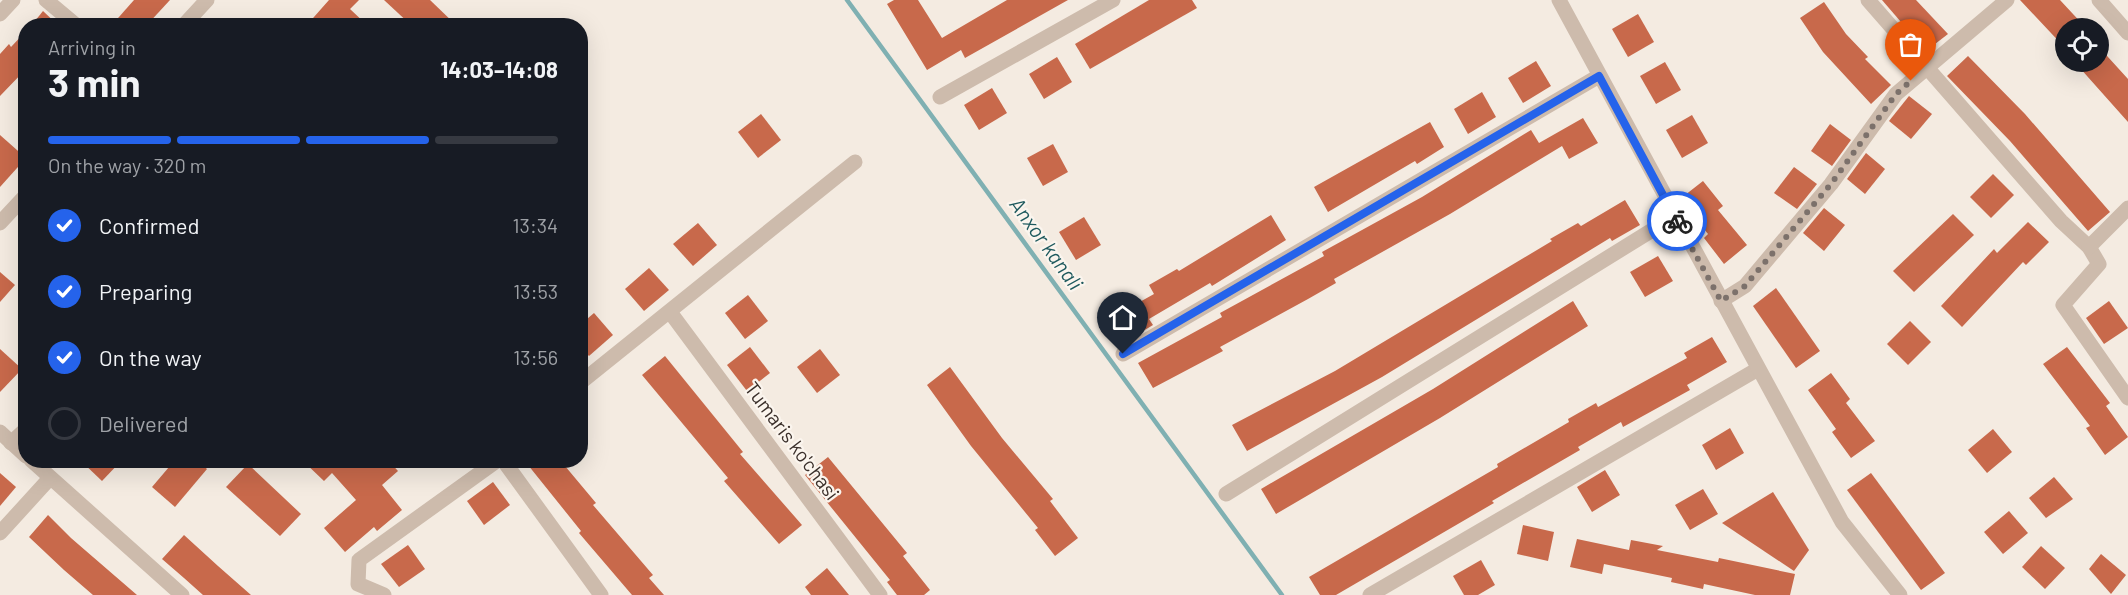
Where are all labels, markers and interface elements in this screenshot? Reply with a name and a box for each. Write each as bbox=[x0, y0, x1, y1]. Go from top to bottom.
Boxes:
map controls bbox=[2055, 18, 2109, 72]
button: locate bbox=[2055, 18, 2109, 72]
pin bbox=[1885, 19, 1936, 81]
icon: bag bbox=[1894, 28, 1927, 61]
text: Arriving in bbox=[48, 35, 136, 59]
text: 14:03–14:08 bbox=[440, 56, 558, 82]
text: 3 min bbox=[48, 58, 141, 105]
text: On the way · 320 m bbox=[48, 153, 206, 177]
courier bbox=[1647, 191, 1707, 251]
water label: Anxor kanali bbox=[1005, 192, 1090, 295]
icon: bike bbox=[1661, 205, 1694, 238]
icon: check bbox=[48, 209, 81, 242]
text: Confirmed bbox=[99, 212, 199, 238]
text: 13:34 bbox=[513, 213, 558, 237]
icon: check bbox=[48, 275, 81, 308]
text: Preparing bbox=[99, 278, 192, 304]
text: 13:53 bbox=[513, 279, 558, 303]
pin bbox=[1097, 292, 1148, 354]
icon: home bbox=[1106, 301, 1139, 334]
icon: check bbox=[48, 341, 81, 374]
text: On the way bbox=[99, 344, 202, 370]
text: 13:56 bbox=[513, 345, 558, 369]
street label: Tumaris ko'chasi bbox=[740, 376, 845, 504]
text: Delivered bbox=[99, 410, 188, 436]

